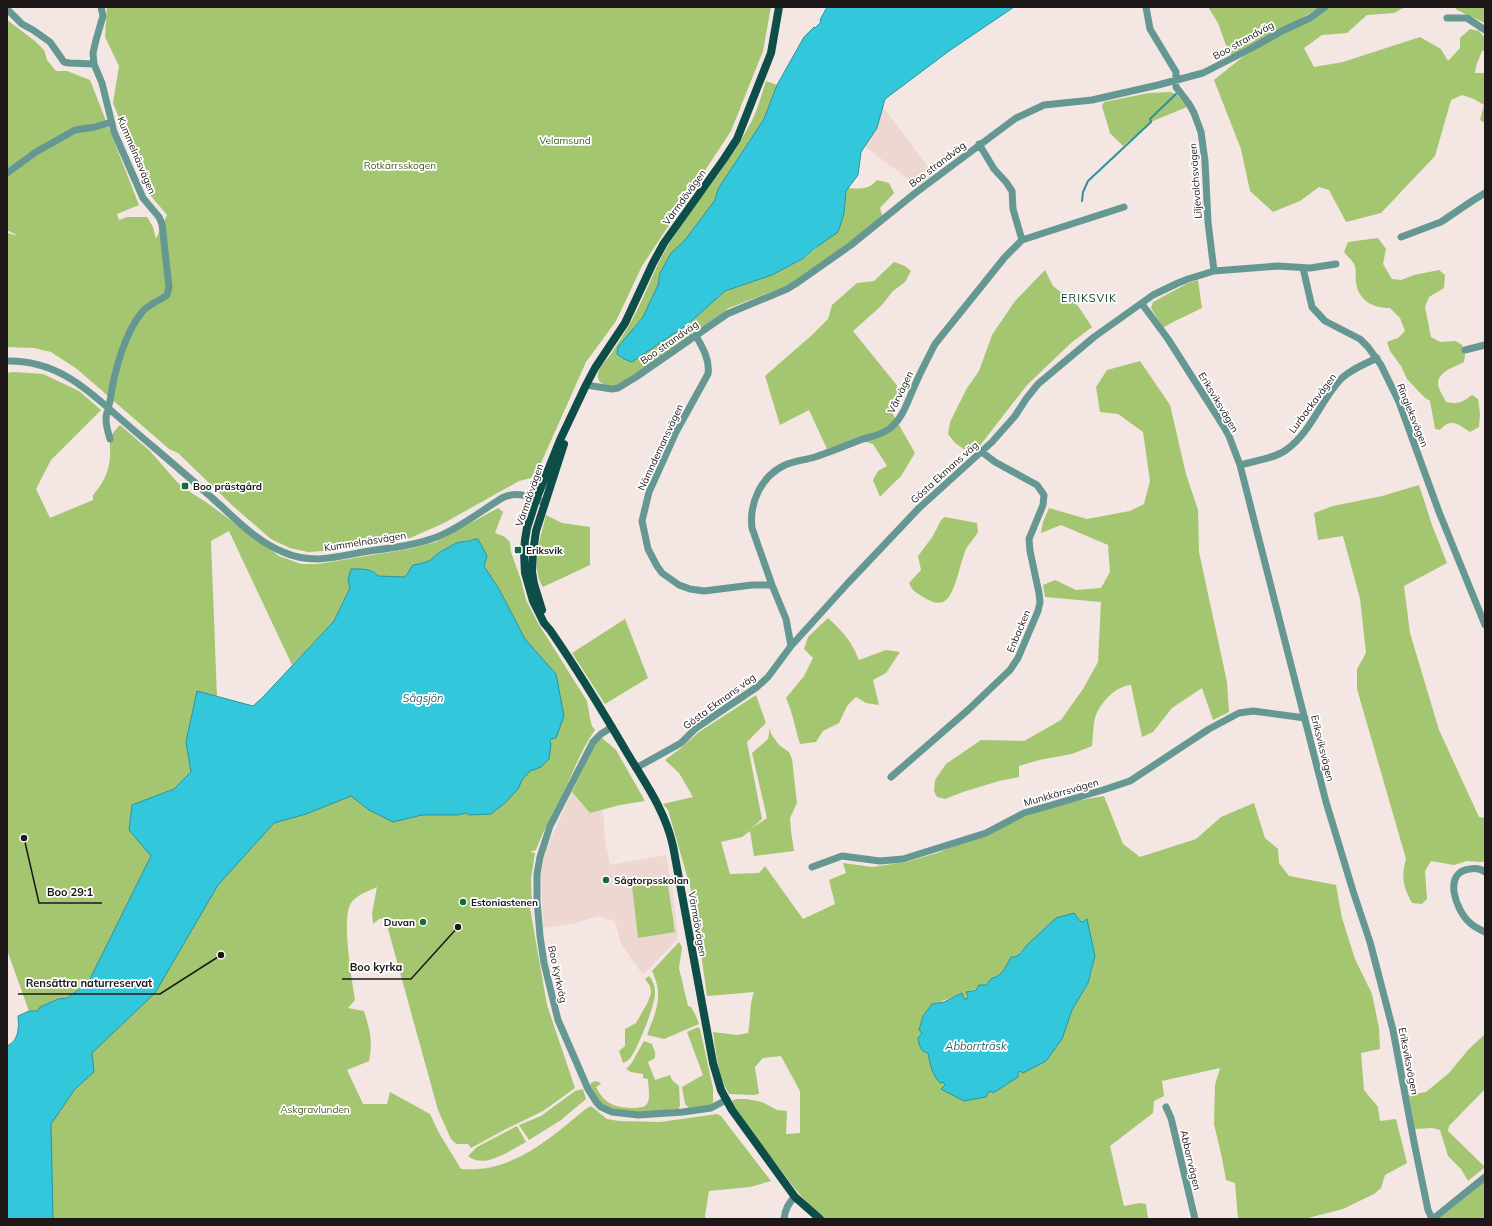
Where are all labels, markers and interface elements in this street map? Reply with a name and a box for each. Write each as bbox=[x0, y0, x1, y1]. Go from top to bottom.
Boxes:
street label: Boo strandväg bbox=[1210, 18, 1276, 63]
street label: Kummelnäsvägen bbox=[114, 115, 159, 196]
park label: Velamsund bbox=[539, 134, 591, 147]
street label: Boo strandväg bbox=[906, 139, 968, 190]
street label: Liljevalchsvägen bbox=[1186, 143, 1205, 219]
park label: Rotkärrsskogen bbox=[364, 159, 436, 172]
street label: Värmdövägen bbox=[660, 167, 709, 228]
district label: ERIKSVIK bbox=[1061, 291, 1117, 305]
street label: Boo strandväg bbox=[638, 318, 701, 367]
street label: Vårvägen bbox=[885, 369, 916, 416]
street label: Eriksviksvägen bbox=[1195, 370, 1242, 435]
street label: Lurbackavägen bbox=[1286, 371, 1339, 436]
street label: Ringleksvägen bbox=[1394, 381, 1431, 449]
street label: Nämndemansvägen bbox=[635, 402, 686, 492]
street label: Gösta Ekmans väg bbox=[908, 439, 981, 506]
street label: Värmdövägen bbox=[513, 462, 546, 528]
place label: Boo prästgård bbox=[193, 480, 262, 493]
marker: Boo prästgård bbox=[180, 481, 190, 491]
street label: Kummelnäsvägen bbox=[323, 529, 407, 554]
place label: Eriksvik bbox=[526, 544, 563, 557]
marker: Eriksvik bbox=[513, 545, 523, 555]
street label: Enbacken bbox=[1004, 608, 1033, 654]
street label: Gösta Ekmans väg bbox=[680, 671, 758, 732]
water label: Sågsjön bbox=[403, 691, 443, 705]
street label: Eriksviksvägen bbox=[1308, 714, 1337, 783]
street label: Munkkärrsvägen bbox=[1022, 776, 1100, 809]
place label: Sågtorpsskolan bbox=[614, 874, 689, 887]
marker: Sågtorpsskolan bbox=[601, 875, 611, 885]
callout: Boo 29:1 bbox=[39, 880, 102, 903]
text: Boo 29:1 bbox=[47, 885, 93, 899]
street label: Värmdövägen bbox=[685, 891, 710, 958]
place label: Estoniastenen bbox=[471, 896, 538, 909]
marker: Estoniastenen bbox=[458, 897, 468, 907]
place label: Duvan bbox=[384, 916, 415, 929]
marker: Duvan bbox=[418, 917, 428, 927]
street label: Boo Kyrkväg bbox=[545, 944, 570, 1004]
callout: Boo kyrka bbox=[342, 956, 411, 979]
text: Boo kyrka bbox=[350, 960, 402, 974]
callout: Rensättra naturreservat bbox=[18, 971, 160, 994]
text: Rensättra naturreservat bbox=[26, 976, 152, 990]
street label: Eriksviksvägen bbox=[1396, 1026, 1421, 1096]
water label: Abborrträsk bbox=[944, 1039, 1007, 1053]
park label: Askgravlunden bbox=[280, 1103, 350, 1116]
street label: Abborrvägen bbox=[1177, 1129, 1204, 1192]

